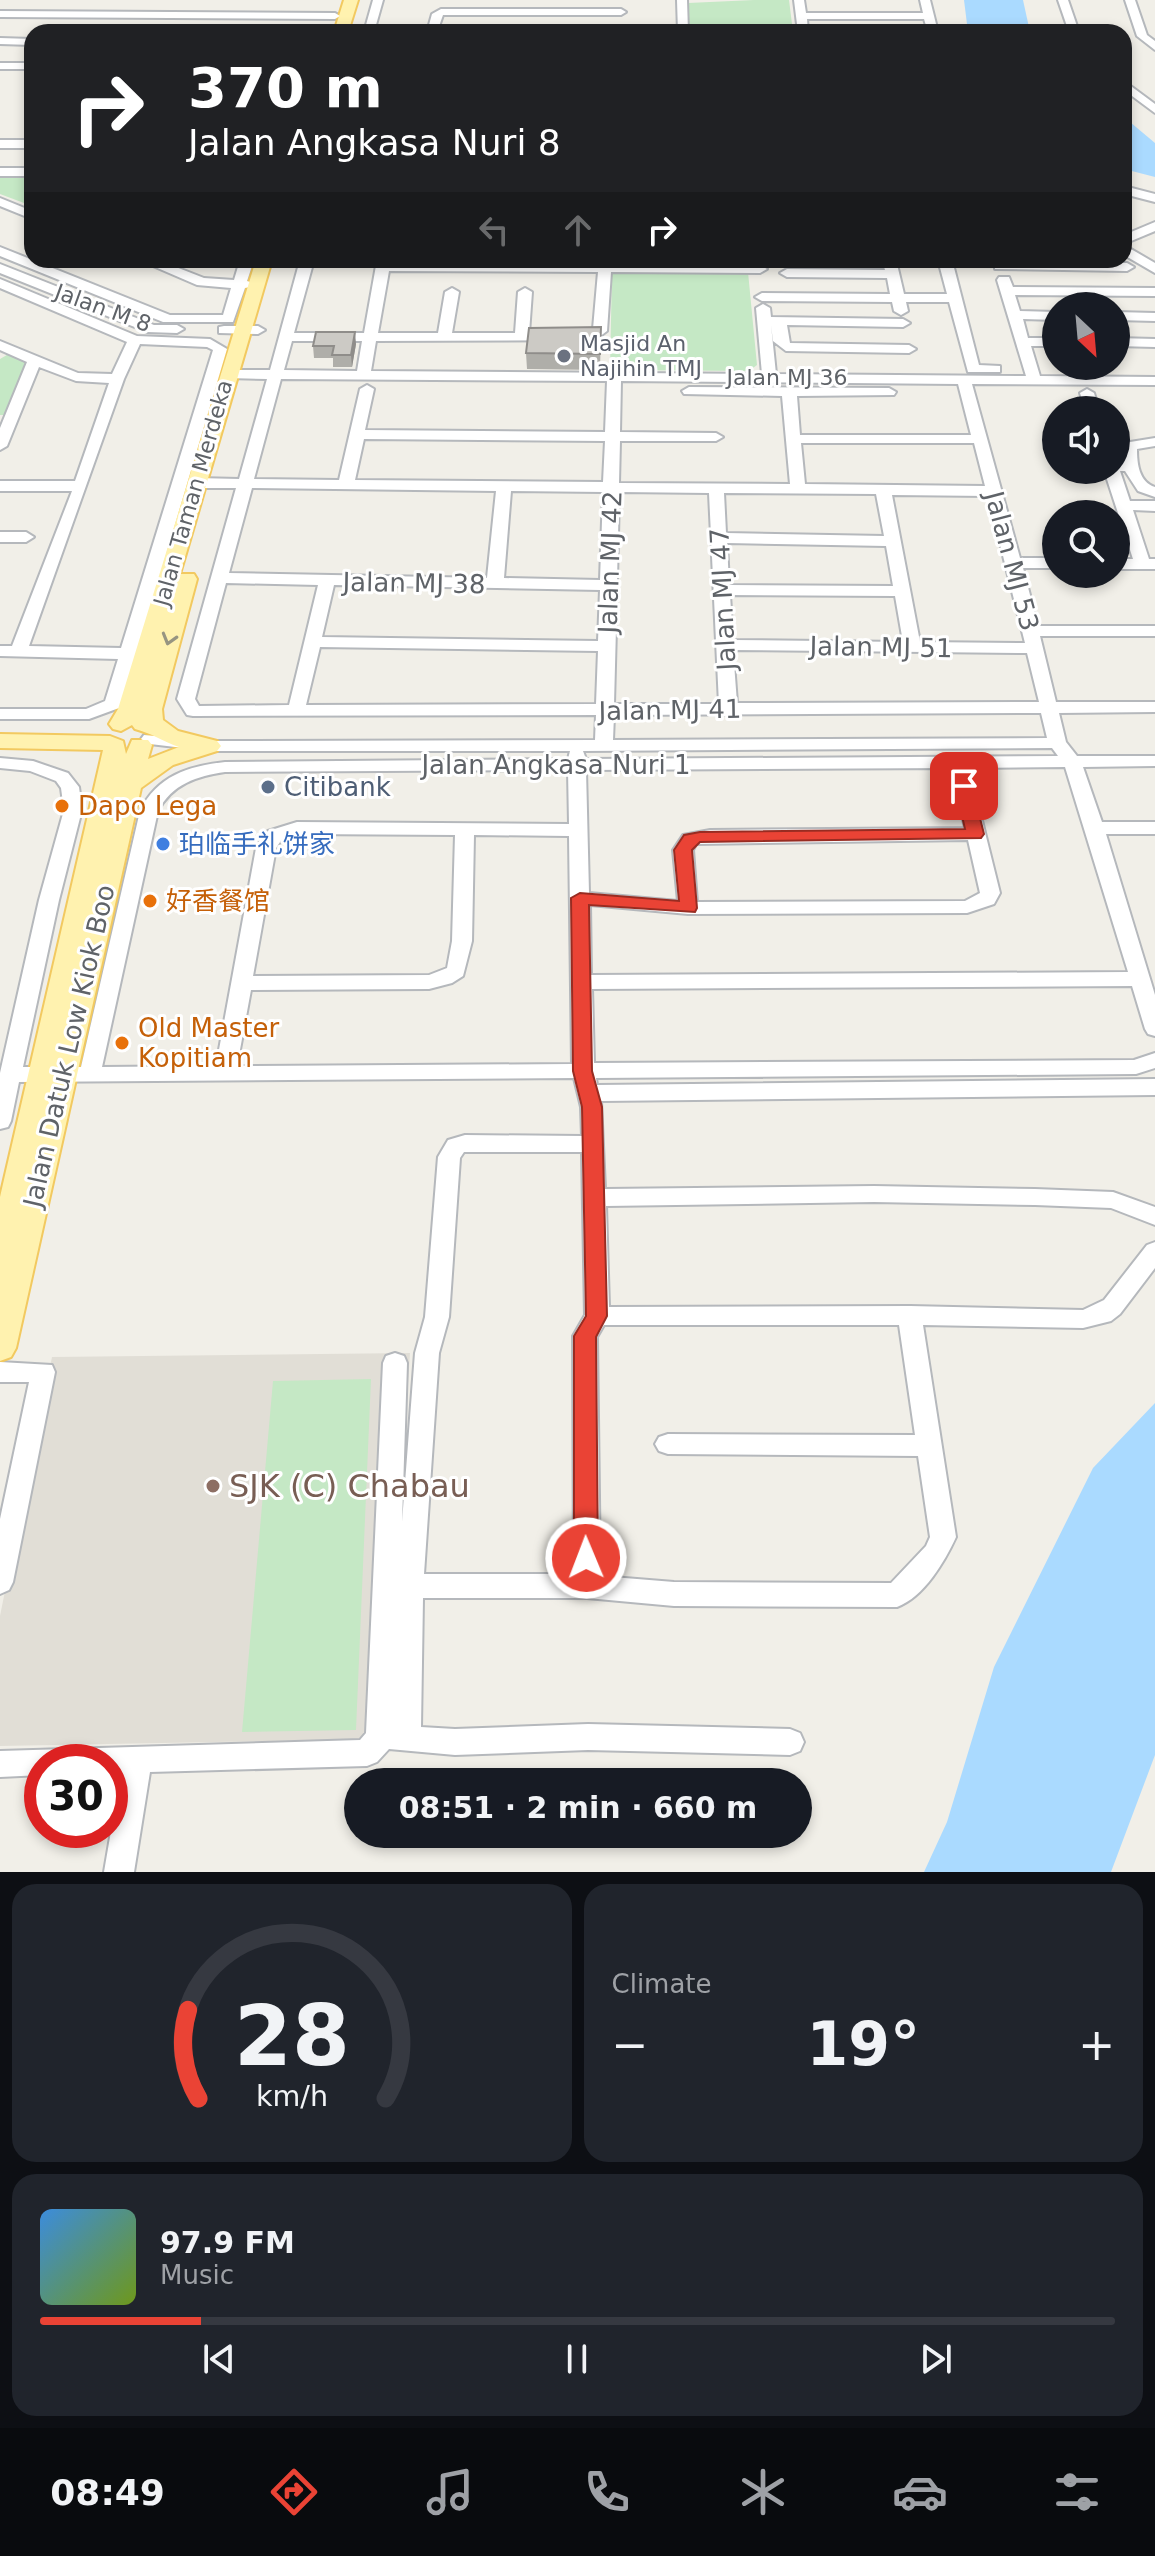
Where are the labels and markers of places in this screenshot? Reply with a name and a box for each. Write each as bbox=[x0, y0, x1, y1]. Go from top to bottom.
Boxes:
place label: Masjid An Najihin TMJ bbox=[580, 331, 702, 381]
marker: Masjid An Najihin TMJ bbox=[555, 347, 573, 365]
pin bbox=[930, 752, 998, 820]
place label: Citibank bbox=[284, 772, 391, 802]
marker: Citibank bbox=[259, 778, 277, 796]
place label: Dapo Lega bbox=[78, 791, 217, 821]
marker: Dapo Lega bbox=[53, 797, 71, 815]
place label: 珀临手礼饼家 bbox=[179, 829, 335, 859]
marker: 珀临手礼饼家 bbox=[154, 835, 172, 853]
place label: 好香餐馆 bbox=[166, 886, 270, 916]
marker: 好香餐馆 bbox=[141, 892, 159, 910]
place label: Old Master Kopitiam bbox=[138, 1013, 280, 1073]
marker: Old Master Kopitiam bbox=[113, 1034, 131, 1052]
place label: SJK (C) Chabau bbox=[229, 1467, 470, 1505]
marker: SJK (C) Chabau bbox=[204, 1477, 222, 1495]

